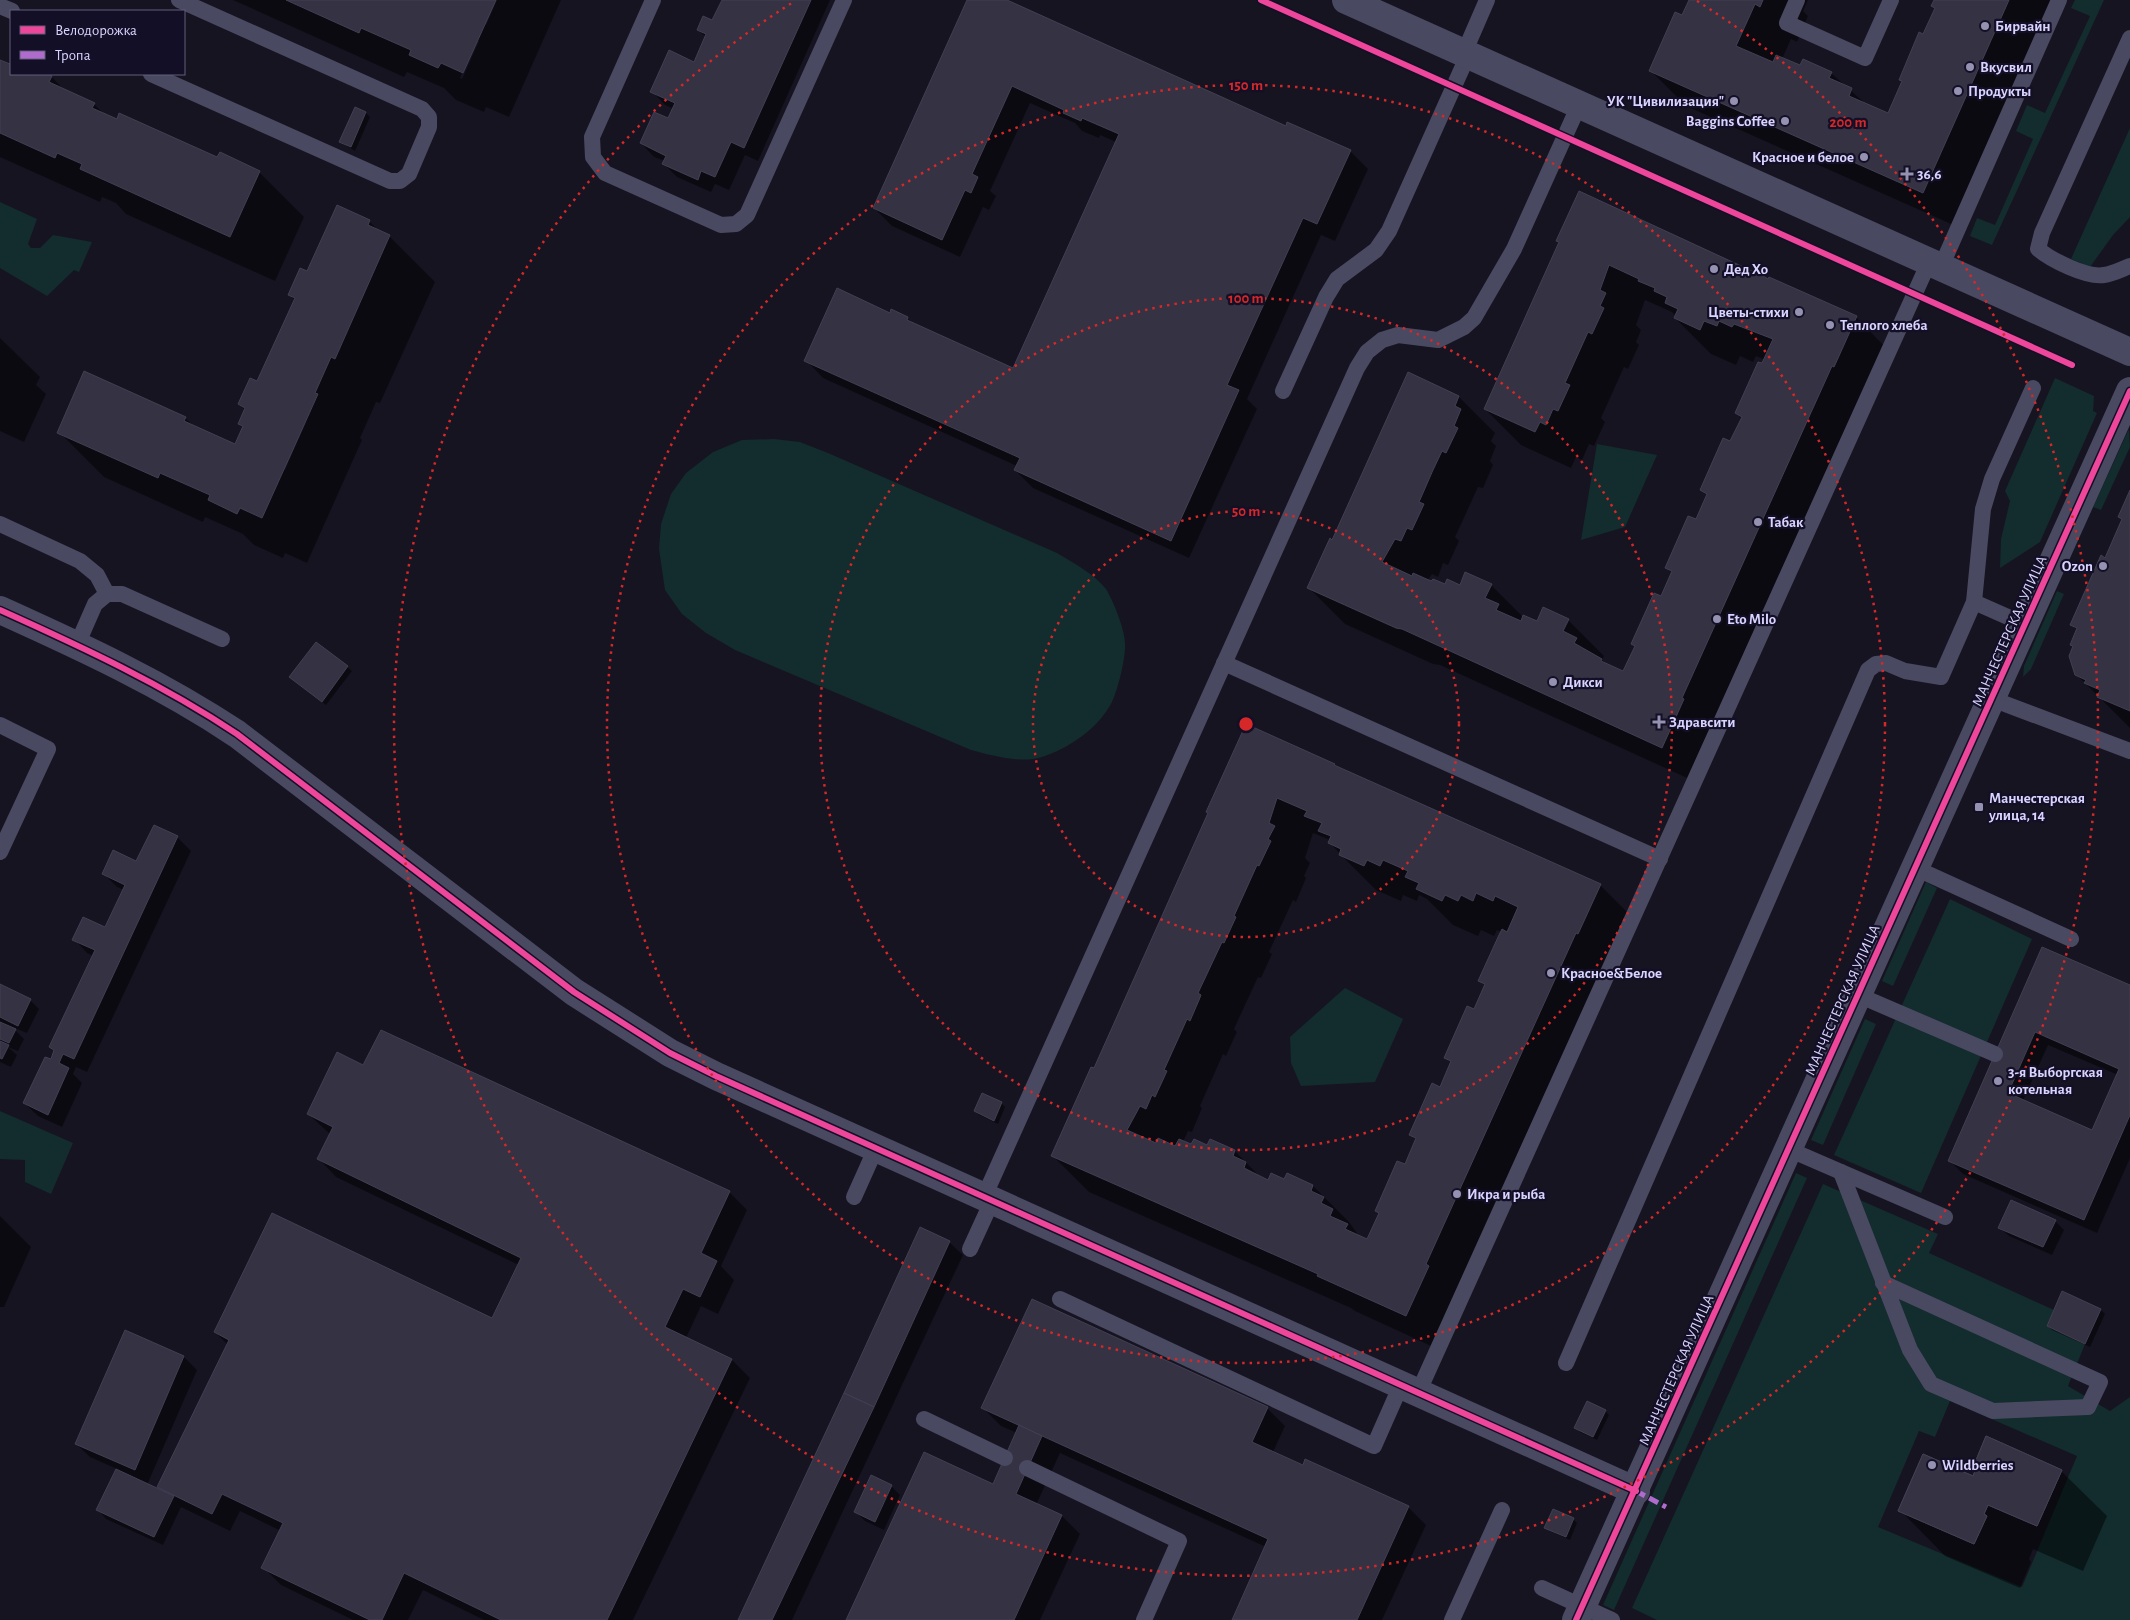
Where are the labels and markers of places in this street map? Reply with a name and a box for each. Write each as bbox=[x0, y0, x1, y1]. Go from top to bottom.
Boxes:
place label: Бирвайн bbox=[1995, 19, 2051, 34]
marker: Бирвайн bbox=[1979, 20, 1991, 32]
place label: Вкусвил bbox=[1980, 60, 2032, 75]
marker: Вкусвил bbox=[1964, 61, 1976, 73]
place label: Продукты bbox=[1968, 84, 2031, 99]
marker: Продукты bbox=[1952, 85, 1964, 97]
place label: УК "Цивилизация" bbox=[1607, 94, 1724, 109]
marker: УК "Цивилизация" bbox=[1728, 95, 1740, 107]
place label: Baggins Coffee bbox=[1686, 114, 1775, 129]
marker: Baggins Coffee bbox=[1779, 115, 1791, 127]
place label: Крaсное и белoе bbox=[1752, 150, 1854, 165]
marker: Крaсное и белoе bbox=[1858, 151, 1870, 163]
place label: 36,6 bbox=[1917, 167, 1941, 182]
marker: 36,6 bbox=[1901, 168, 1913, 180]
place label: Дед Хо bbox=[1724, 262, 1768, 277]
marker: Дед Хо bbox=[1708, 263, 1720, 275]
place label: Цветы-стихи bbox=[1708, 305, 1789, 320]
marker: Цветы-стихи bbox=[1793, 306, 1805, 318]
place label: Теплого хлеба bbox=[1840, 318, 1928, 333]
marker: Теплого хлеба bbox=[1824, 319, 1836, 331]
place label: Табак bbox=[1768, 515, 1804, 530]
marker: Табак bbox=[1752, 516, 1764, 528]
place label: Ozon bbox=[2062, 559, 2093, 574]
marker: Ozon bbox=[2097, 560, 2109, 572]
place label: Eto Milo bbox=[1727, 612, 1776, 627]
marker: Eto Milo bbox=[1711, 613, 1723, 625]
place label: Дикси bbox=[1563, 675, 1603, 690]
marker: Дикси bbox=[1547, 676, 1559, 688]
centre of rings bbox=[1237, 715, 1255, 733]
place label: Здравсити bbox=[1669, 715, 1735, 730]
marker: Здравсити bbox=[1653, 716, 1665, 728]
place label: Манчестерская улица, 14 bbox=[1988, 791, 2085, 823]
marker: Манчестерская улица, 14 bbox=[1973, 801, 1985, 813]
place label: Красное&Белое bbox=[1561, 966, 1662, 981]
marker: Красное&Белое bbox=[1545, 967, 1557, 979]
place label: 3-я Выборгская котельная bbox=[2008, 1065, 2103, 1097]
marker: 3-я Выборгская котельная bbox=[1992, 1075, 2004, 1087]
place label: Икра и рыба bbox=[1467, 1187, 1545, 1202]
marker: Икра и рыба bbox=[1451, 1188, 1463, 1200]
place label: Wildberries bbox=[1942, 1458, 2014, 1473]
marker: Wildberries bbox=[1926, 1459, 1938, 1471]

